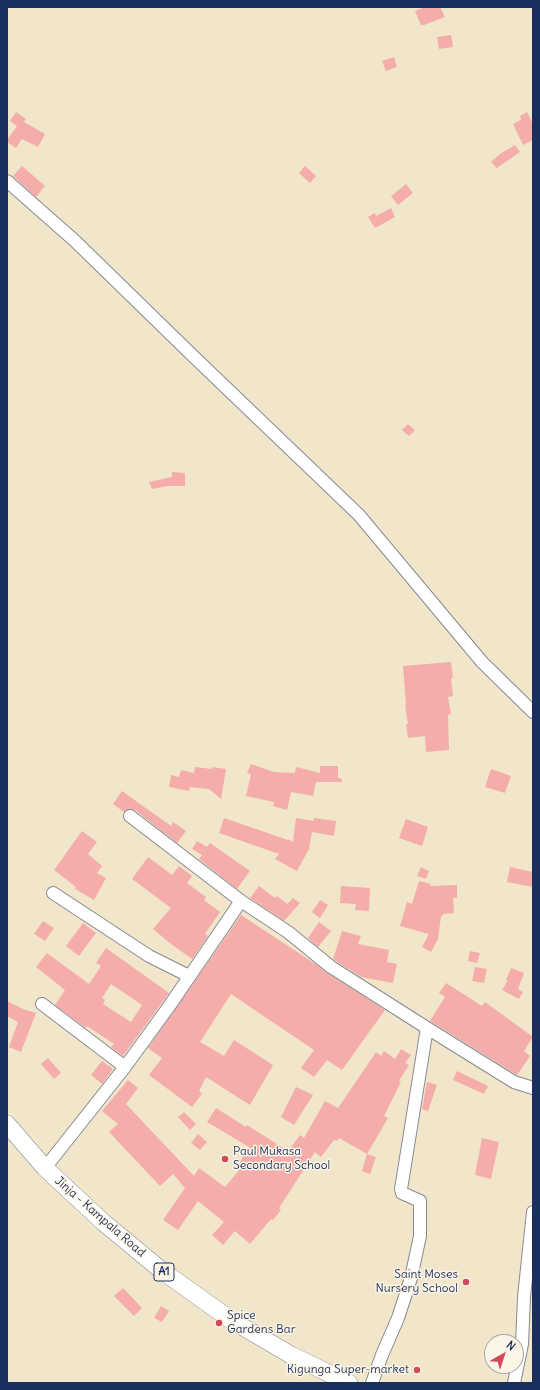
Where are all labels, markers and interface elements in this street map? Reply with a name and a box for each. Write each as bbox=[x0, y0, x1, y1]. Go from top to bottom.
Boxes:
place label: Paul Mukasa Secondary School bbox=[233, 1145, 330, 1173]
marker: Paul Mukasa Secondary School bbox=[220, 1154, 230, 1164]
street label: Jinja - Kampala Road bbox=[52, 1174, 148, 1260]
road number: A1 bbox=[154, 1263, 174, 1281]
place label: Saint Moses Nursery School bbox=[376, 1268, 458, 1296]
marker: Saint Moses Nursery School bbox=[461, 1277, 471, 1287]
place label: Spice Gardens Bar bbox=[227, 1309, 296, 1337]
marker: Spice Gardens Bar bbox=[214, 1318, 224, 1328]
north arrow bbox=[484, 1334, 524, 1374]
text: N bbox=[504, 1338, 518, 1353]
place label: Kigunga Super-market bbox=[287, 1363, 409, 1377]
marker: Kigunga Super-market bbox=[412, 1365, 422, 1375]

